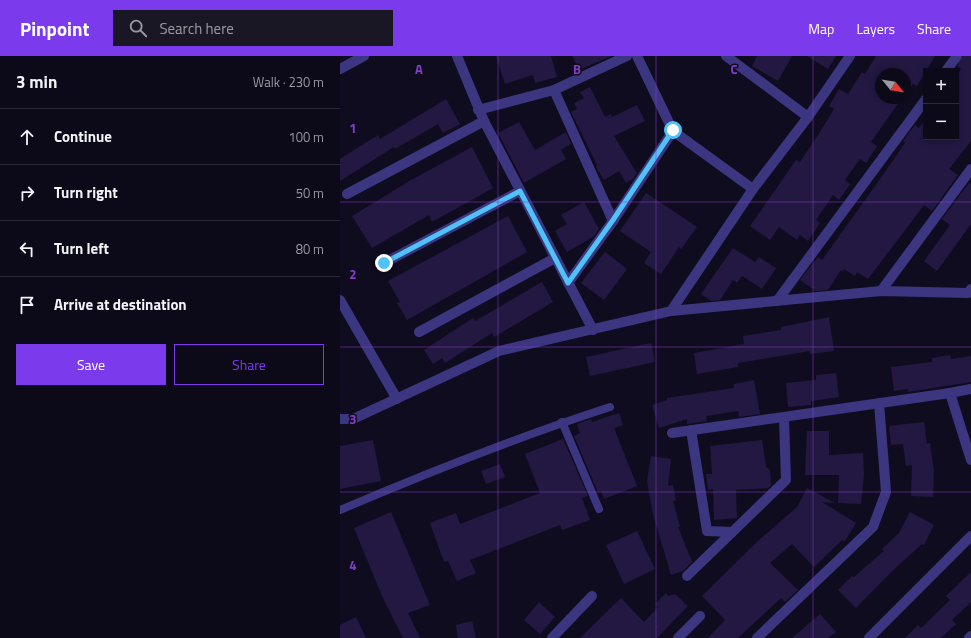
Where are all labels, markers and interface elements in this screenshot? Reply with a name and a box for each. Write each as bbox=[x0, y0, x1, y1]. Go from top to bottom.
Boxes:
search box bbox=[113, 10, 393, 46]
text: Pinpoint bbox=[20, 14, 89, 43]
icon: search bbox=[127, 17, 149, 39]
text: Search here bbox=[159, 17, 234, 40]
text: Map bbox=[808, 18, 834, 39]
text: Layers bbox=[856, 18, 895, 39]
text: Share bbox=[917, 18, 951, 39]
text: A bbox=[415, 59, 423, 79]
text: B bbox=[573, 59, 581, 79]
text: C bbox=[730, 59, 738, 79]
north arrow bbox=[875, 68, 911, 104]
map controls bbox=[923, 68, 959, 140]
button: + bbox=[923, 68, 959, 104]
text: 3 min bbox=[16, 69, 57, 95]
text: Walk · 230 m bbox=[253, 72, 324, 92]
button: − bbox=[923, 104, 959, 140]
text: 1 bbox=[349, 118, 357, 138]
route start bbox=[664, 121, 682, 139]
text: Continue bbox=[54, 125, 112, 148]
icon: ahead bbox=[16, 126, 38, 148]
text: 100 m bbox=[288, 127, 324, 147]
text: Turn right bbox=[54, 181, 118, 204]
icon: right bbox=[16, 182, 38, 204]
text: 50 m bbox=[296, 183, 324, 203]
text: Turn left bbox=[54, 237, 109, 260]
icon: left bbox=[16, 238, 38, 260]
text: 80 m bbox=[296, 239, 324, 259]
route end bbox=[375, 254, 393, 272]
text: 2 bbox=[349, 264, 357, 284]
text: Arrive at destination bbox=[54, 293, 187, 316]
icon: arrive bbox=[16, 294, 38, 316]
button: Save bbox=[16, 344, 166, 385]
button: Share bbox=[174, 344, 324, 385]
text: 3 bbox=[349, 409, 357, 429]
text: 4 bbox=[349, 555, 357, 575]

